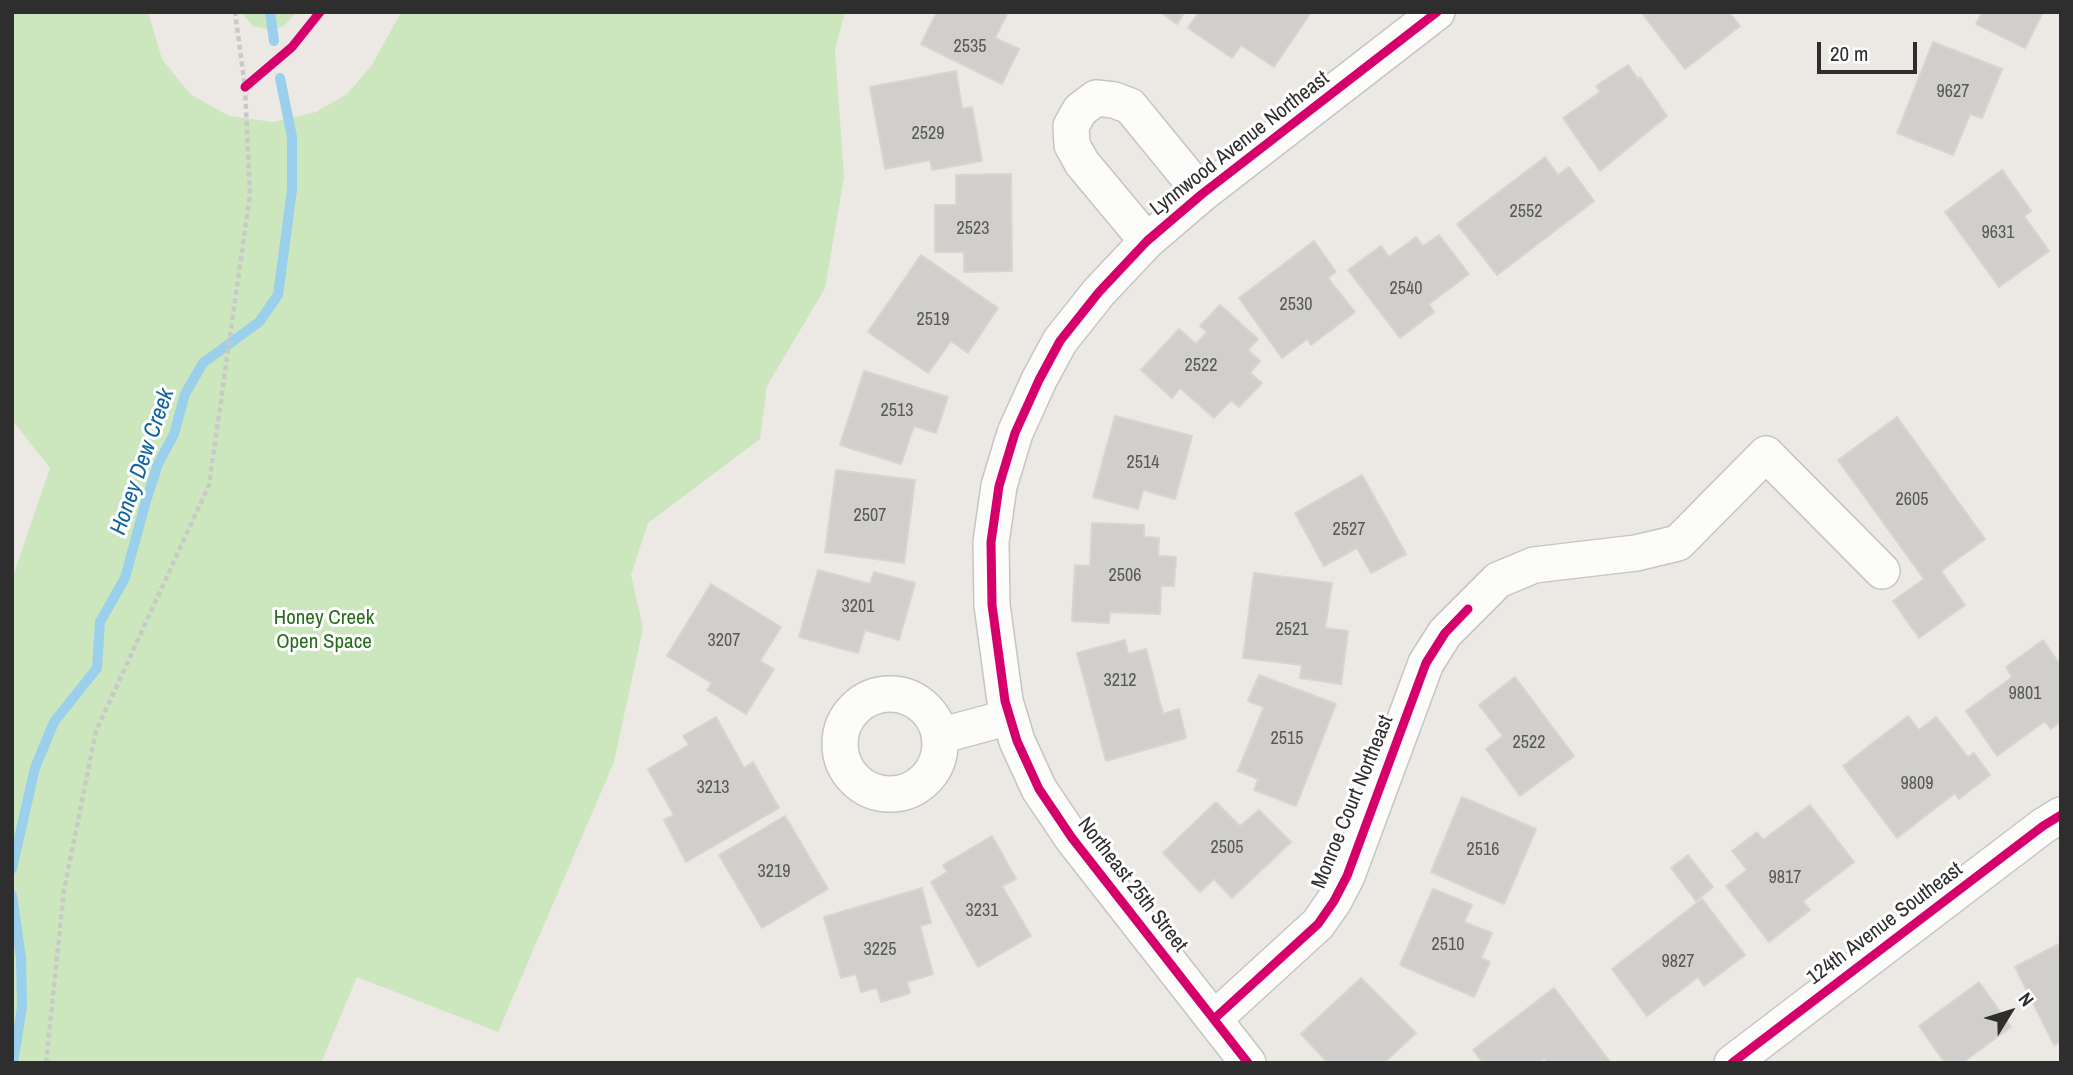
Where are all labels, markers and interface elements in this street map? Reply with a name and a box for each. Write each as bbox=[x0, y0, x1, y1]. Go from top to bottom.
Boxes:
scale bar bbox=[1821, 28, 1921, 72]
house number: 2535 bbox=[954, 36, 986, 58]
text: 20 m bbox=[1830, 39, 1868, 68]
street label: Lynnwood Avenue Northeast bbox=[1145, 66, 1335, 222]
house number: 9627 bbox=[1937, 81, 1969, 103]
house number: 2529 bbox=[912, 123, 944, 145]
house number: 2552 bbox=[1510, 201, 1542, 223]
house number: 2523 bbox=[957, 218, 989, 240]
house number: 9631 bbox=[1982, 222, 2014, 244]
house number: 2540 bbox=[1390, 278, 1422, 300]
house number: 2530 bbox=[1280, 294, 1312, 316]
house number: 2519 bbox=[917, 309, 949, 331]
house number: 2522 bbox=[1185, 355, 1217, 377]
water label: Honey Dew Creek bbox=[105, 385, 181, 539]
house number: 2513 bbox=[881, 400, 913, 422]
house number: 2514 bbox=[1127, 452, 1159, 474]
house number: 2605 bbox=[1896, 489, 1928, 511]
house number: 2507 bbox=[854, 505, 886, 527]
house number: 2527 bbox=[1333, 519, 1365, 541]
house number: 2506 bbox=[1109, 565, 1141, 587]
house number: 3201 bbox=[842, 596, 874, 618]
park label: Honey Creek Open Space bbox=[274, 605, 374, 655]
house number: 2521 bbox=[1276, 619, 1308, 641]
house number: 3207 bbox=[708, 630, 740, 652]
house number: 3212 bbox=[1104, 670, 1136, 692]
house number: 9801 bbox=[2009, 683, 2041, 705]
street label: Monroe Court Northeast bbox=[1307, 712, 1399, 892]
house number: 2515 bbox=[1271, 728, 1303, 750]
house number: 2522 bbox=[1513, 732, 1545, 754]
house number: 9809 bbox=[1901, 773, 1933, 795]
house number: 3213 bbox=[697, 777, 729, 799]
street label: Northeast 25th Street bbox=[1072, 813, 1192, 957]
house number: 2505 bbox=[1211, 837, 1243, 859]
house number: 2516 bbox=[1467, 839, 1499, 861]
street label: 124th Avenue Southeast bbox=[1802, 857, 1968, 991]
house number: 3219 bbox=[758, 861, 790, 883]
house number: 9817 bbox=[1769, 867, 1801, 889]
house number: 3231 bbox=[966, 900, 998, 922]
house number: 2510 bbox=[1432, 934, 1464, 956]
house number: 3225 bbox=[864, 939, 896, 961]
house number: 9827 bbox=[1662, 951, 1694, 973]
north arrow bbox=[1975, 977, 2045, 1047]
text: N bbox=[2013, 987, 2040, 1012]

